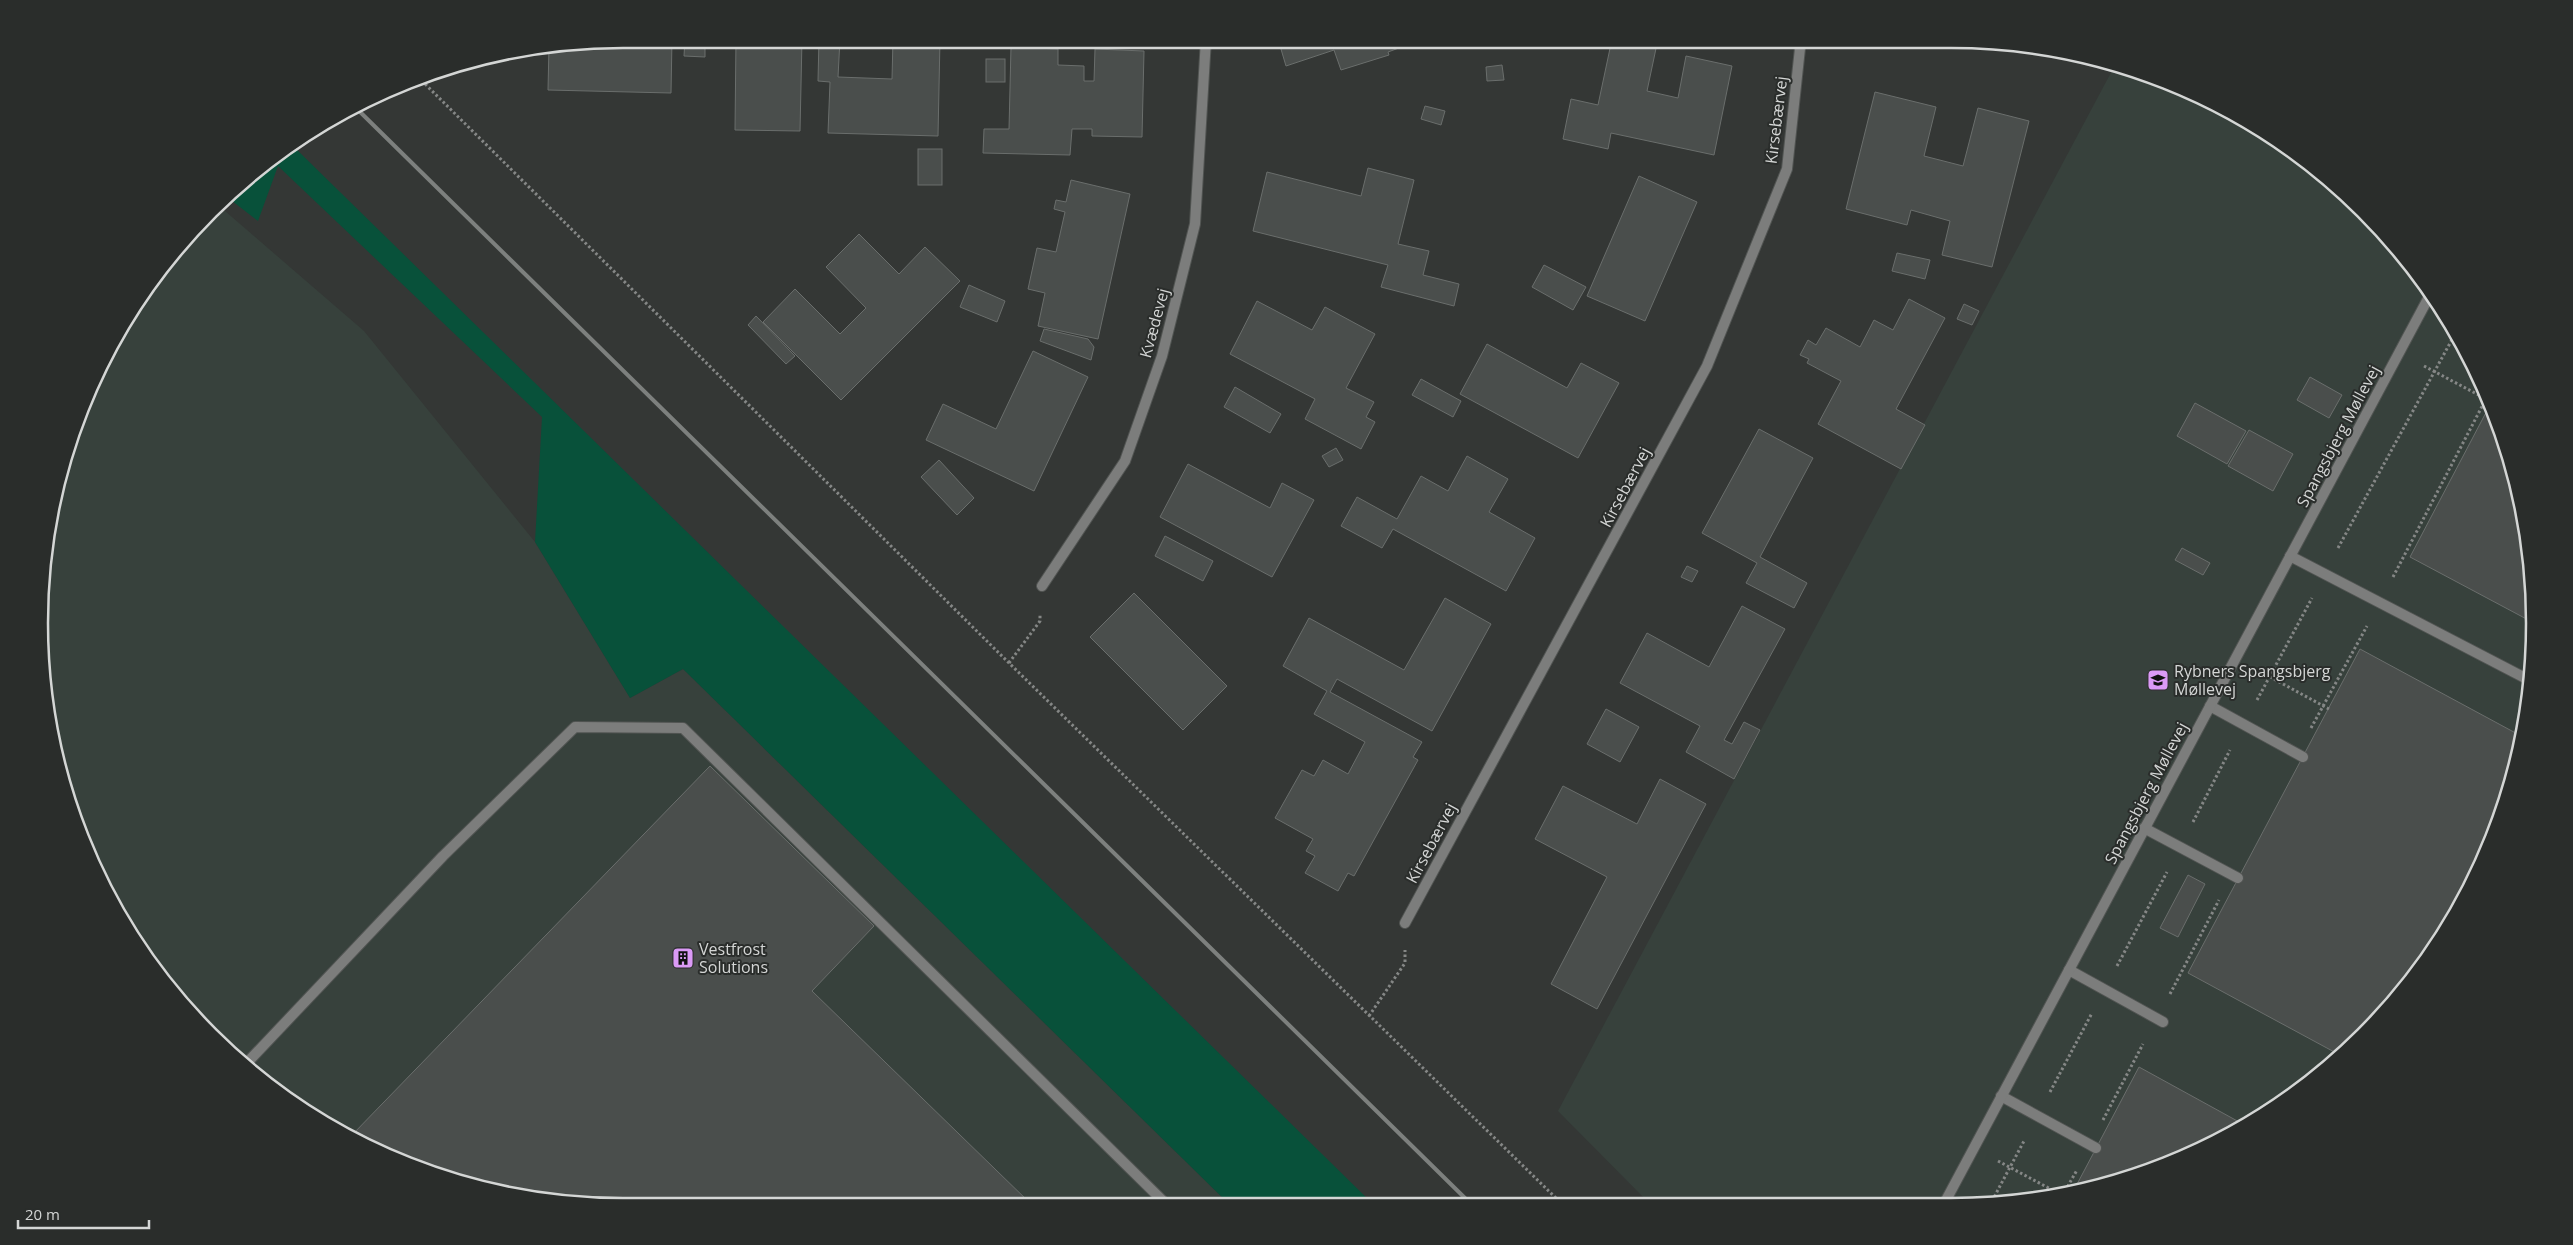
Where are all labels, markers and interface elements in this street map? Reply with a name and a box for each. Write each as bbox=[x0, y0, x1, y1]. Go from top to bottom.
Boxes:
street label: Kirsebærvej bbox=[1760, 75, 1792, 165]
street label: Kvædevej bbox=[1134, 286, 1174, 360]
street label: Spangsbjerg Møllevej bbox=[2291, 361, 2385, 511]
street label: Kirsebærvej bbox=[1595, 443, 1655, 531]
place label: Rybners Spangsbjerg Møllevej bbox=[2174, 660, 2331, 700]
school or university icon: Rybners Spangsbjerg Møllevej bbox=[2146, 668, 2170, 692]
street label: Spangsbjerg Møllevej bbox=[2099, 718, 2193, 868]
street label: Kirsebærvej bbox=[1401, 799, 1461, 887]
place label: Vestfrost Solutions bbox=[699, 938, 768, 978]
building icon: Vestfrost Solutions bbox=[671, 946, 695, 970]
scale bar bbox=[18, 1198, 149, 1230]
text: 20 m bbox=[25, 1204, 60, 1224]

